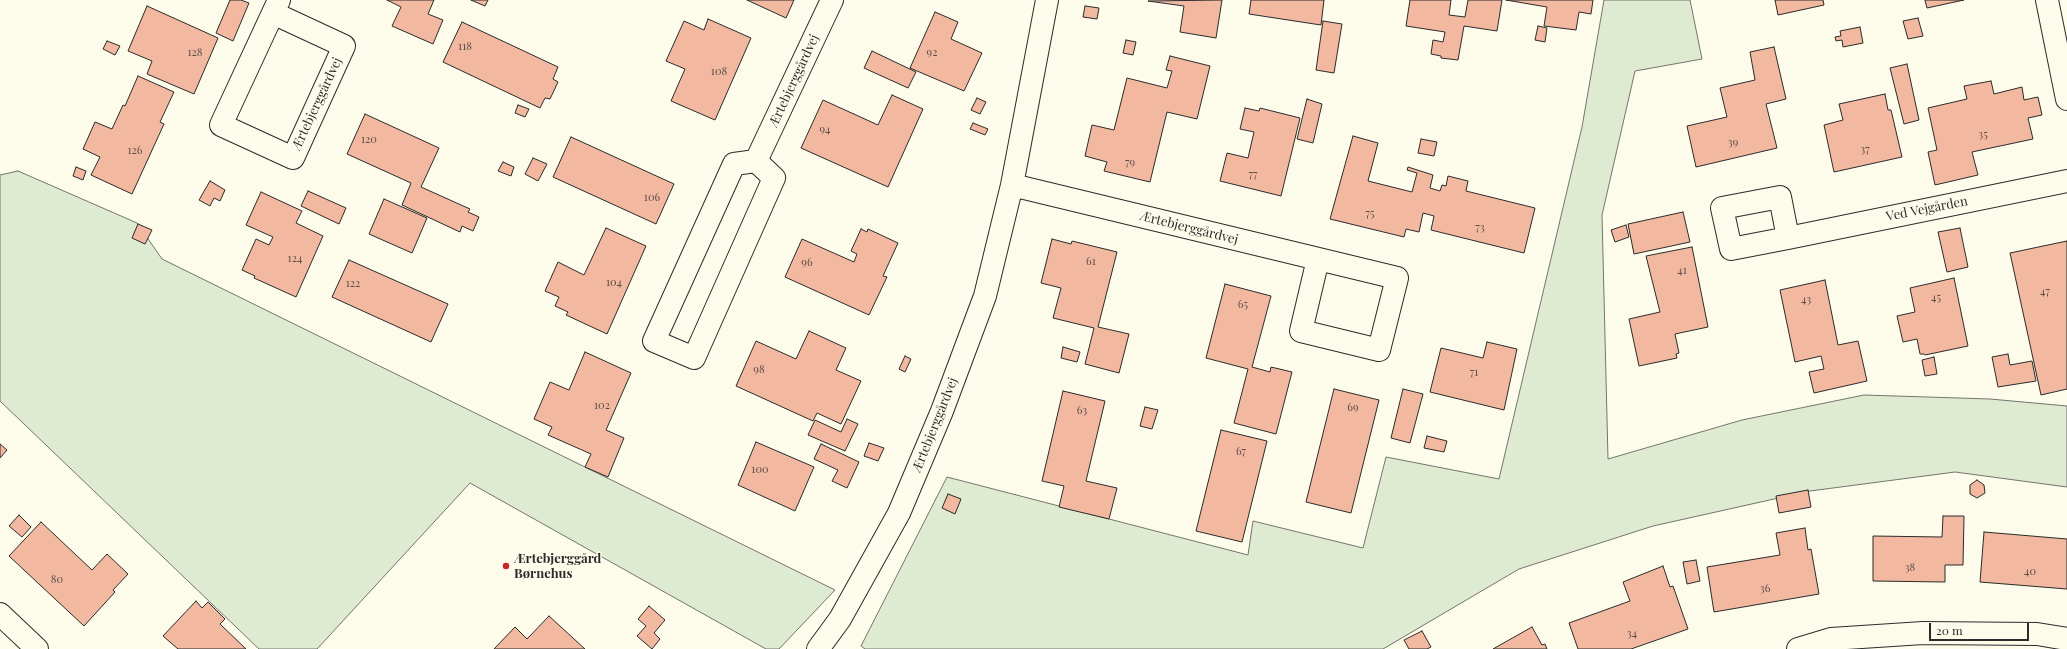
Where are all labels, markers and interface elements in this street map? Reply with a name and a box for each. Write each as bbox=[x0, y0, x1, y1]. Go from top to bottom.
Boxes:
street label: Ærtebjerggårdvej bbox=[766, 32, 822, 130]
house number: 118 bbox=[458, 40, 472, 54]
house number: 128 bbox=[187, 46, 203, 60]
house number: 92 bbox=[927, 46, 937, 60]
street label: Ærtebjerggårdvej bbox=[289, 55, 345, 153]
house number: 108 bbox=[711, 65, 727, 79]
house number: 94 bbox=[819, 123, 831, 137]
house number: 35 bbox=[1978, 128, 1988, 142]
house number: 120 bbox=[361, 133, 377, 147]
house number: 39 bbox=[1728, 136, 1738, 150]
house number: 37 bbox=[1860, 143, 1870, 157]
house number: 126 bbox=[127, 144, 143, 158]
house number: 79 bbox=[1125, 156, 1135, 170]
house number: 77 bbox=[1249, 168, 1257, 182]
house number: 106 bbox=[644, 191, 660, 205]
street label: Ved Vejgården bbox=[1885, 193, 1969, 225]
house number: 75 bbox=[1365, 207, 1375, 221]
street label: Ærtebjerggårdvej bbox=[1138, 208, 1240, 248]
house number: 73 bbox=[1475, 221, 1485, 235]
house number: 124 bbox=[288, 252, 302, 266]
house number: 61 bbox=[1086, 255, 1096, 269]
house number: 96 bbox=[801, 256, 813, 270]
house number: 41 bbox=[1677, 264, 1687, 278]
house number: 104 bbox=[606, 276, 622, 290]
house number: 122 bbox=[346, 277, 360, 291]
house number: 47 bbox=[2040, 285, 2050, 299]
house number: 45 bbox=[1931, 291, 1941, 305]
house number: 43 bbox=[1801, 293, 1811, 307]
house number: 65 bbox=[1238, 298, 1248, 312]
house number: 98 bbox=[753, 363, 765, 377]
house number: 71 bbox=[1470, 366, 1478, 380]
street label: Ærtebjerggårdvej bbox=[909, 375, 961, 475]
house number: 102 bbox=[594, 399, 610, 413]
house number: 69 bbox=[1347, 401, 1359, 415]
house number: 63 bbox=[1077, 404, 1087, 418]
house number: 67 bbox=[1236, 445, 1246, 459]
house number: 100 bbox=[751, 463, 769, 477]
place label: Ærtebjerggård Børnehus bbox=[514, 551, 601, 582]
marker: Ærtebjerggård Børnehus bbox=[501, 561, 511, 571]
house number: 38 bbox=[1905, 561, 1915, 575]
house number: 40 bbox=[2024, 565, 2036, 579]
house number: 80 bbox=[51, 573, 63, 587]
house number: 36 bbox=[1760, 582, 1770, 596]
scale bar bbox=[1931, 615, 2031, 641]
text: 20 m bbox=[1936, 622, 1963, 638]
house number: 34 bbox=[1627, 627, 1637, 641]

